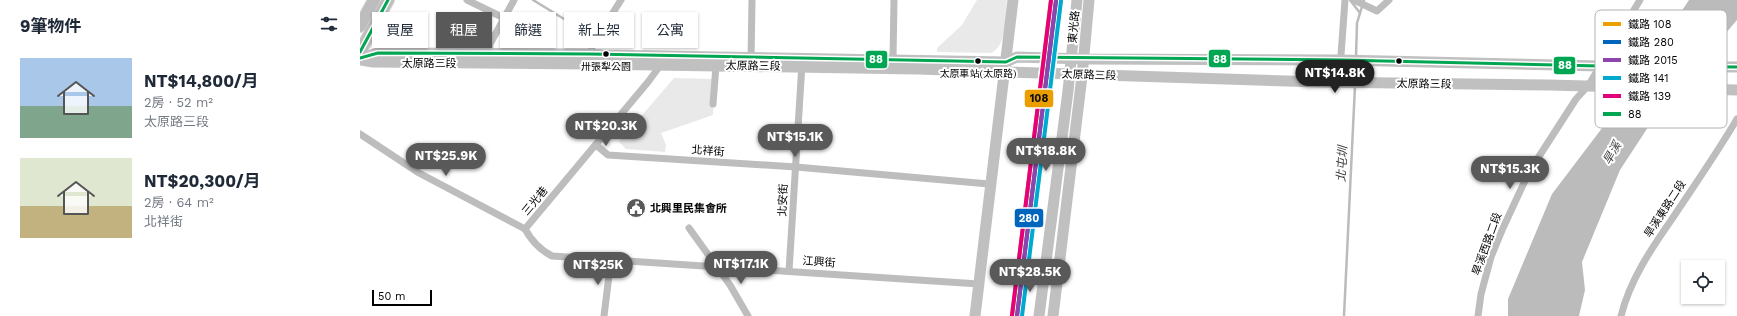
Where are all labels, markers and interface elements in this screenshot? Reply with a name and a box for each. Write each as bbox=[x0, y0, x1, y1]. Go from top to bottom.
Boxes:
street label: 東光路 bbox=[1066, 10, 1082, 44]
legend bbox=[1595, 10, 1727, 128]
chip: 買屋 bbox=[372, 12, 428, 48]
chip: 租屋 bbox=[436, 12, 492, 48]
chip: 篩選 bbox=[500, 12, 556, 48]
chip: 新上架 bbox=[564, 12, 634, 48]
chip: 公寓 bbox=[642, 12, 698, 48]
icon: filters bbox=[318, 13, 340, 35]
text: 9筆物件 bbox=[20, 16, 81, 36]
text: 鐵路 108 bbox=[1628, 18, 1672, 31]
text: 鐵路 280 bbox=[1628, 36, 1674, 49]
marker: 卅張犁公園 bbox=[601, 49, 611, 59]
line badge: 88 bbox=[1208, 49, 1231, 68]
line badge: 88 bbox=[865, 50, 888, 69]
text: 88 bbox=[869, 53, 883, 66]
text: 88 bbox=[1213, 53, 1227, 66]
text: 鐵路 2015 bbox=[1628, 54, 1678, 67]
marker: 太原車站(太原路) bbox=[973, 56, 983, 66]
unlabelled marker bbox=[1394, 56, 1404, 66]
line badge: 88 bbox=[1553, 56, 1576, 75]
street label: 太原路三段 bbox=[402, 57, 457, 70]
street label: 太原路三段 bbox=[725, 59, 781, 73]
text: 88 bbox=[1558, 59, 1572, 72]
pin: NT$14.8K bbox=[1294, 60, 1376, 94]
place label: 卅張犁公園 bbox=[581, 61, 631, 72]
text: NT$14.8K bbox=[1304, 65, 1366, 80]
place label: 太原車站(太原路) bbox=[940, 68, 1017, 79]
street label: 太原路三段 bbox=[1061, 68, 1117, 82]
text: NT$14,800/月 bbox=[144, 71, 259, 91]
text: 鐵路 141 bbox=[1628, 72, 1669, 85]
icon: home bbox=[52, 74, 100, 122]
street label: 太原路三段 bbox=[1396, 77, 1452, 91]
line badge: 108 bbox=[1024, 89, 1054, 108]
text: 鐵路 139 bbox=[1628, 90, 1671, 103]
text: 108 bbox=[1030, 92, 1048, 105]
text: 2房 · 52 m² bbox=[144, 95, 213, 110]
text: 88 bbox=[1628, 108, 1642, 121]
pin: NT$20.3K bbox=[565, 113, 647, 147]
text: 太原路三段 bbox=[144, 114, 209, 129]
text: NT$20.3K bbox=[575, 118, 637, 133]
pin: NT$15.1K bbox=[754, 124, 836, 158]
text: NT$15.1K bbox=[767, 129, 823, 144]
water label: 旱溪 bbox=[1600, 137, 1625, 167]
pin: NT$18.8K bbox=[1005, 138, 1087, 172]
pin: NT$25.9K bbox=[405, 143, 487, 177]
street label: 北祥街 bbox=[691, 143, 725, 159]
text: NT$18.8K bbox=[1016, 143, 1076, 158]
water label: 北屯圳 bbox=[1334, 144, 1350, 182]
text: NT$25.9K bbox=[415, 148, 477, 163]
pin: NT$15.3K bbox=[1469, 156, 1551, 190]
text: NT$15.3K bbox=[1480, 161, 1540, 176]
text: NT$20,300/月 bbox=[144, 171, 261, 191]
icon: home bbox=[52, 174, 100, 222]
street label: 旱溪東路二段 bbox=[1642, 178, 1688, 240]
street label: 北安街 bbox=[776, 183, 790, 217]
street label: 三光巷 bbox=[519, 184, 551, 218]
text: 2房 · 64 m² bbox=[144, 195, 214, 210]
public building icon: 北興里民集會所 bbox=[625, 197, 647, 219]
place label: 北興里民集會所 bbox=[650, 202, 727, 215]
line badge: 280 bbox=[1014, 208, 1044, 228]
street label: 旱溪西路二段 bbox=[1470, 211, 1504, 277]
text: 280 bbox=[1019, 212, 1039, 225]
text: 北祥街 bbox=[144, 214, 183, 229]
pin: NT$17.1K bbox=[700, 251, 782, 285]
pin: NT$25K bbox=[565, 252, 631, 286]
street label: 江興街 bbox=[802, 254, 836, 270]
text: NT$17.1K bbox=[713, 256, 769, 271]
text: NT$25K bbox=[573, 257, 623, 272]
pin: NT$28.5K bbox=[989, 259, 1071, 293]
map controls bbox=[1681, 260, 1725, 304]
button: locate bbox=[1681, 260, 1725, 304]
text: NT$28.5K bbox=[999, 264, 1061, 279]
scale bar bbox=[372, 288, 432, 307]
text: 50 m bbox=[378, 290, 405, 303]

